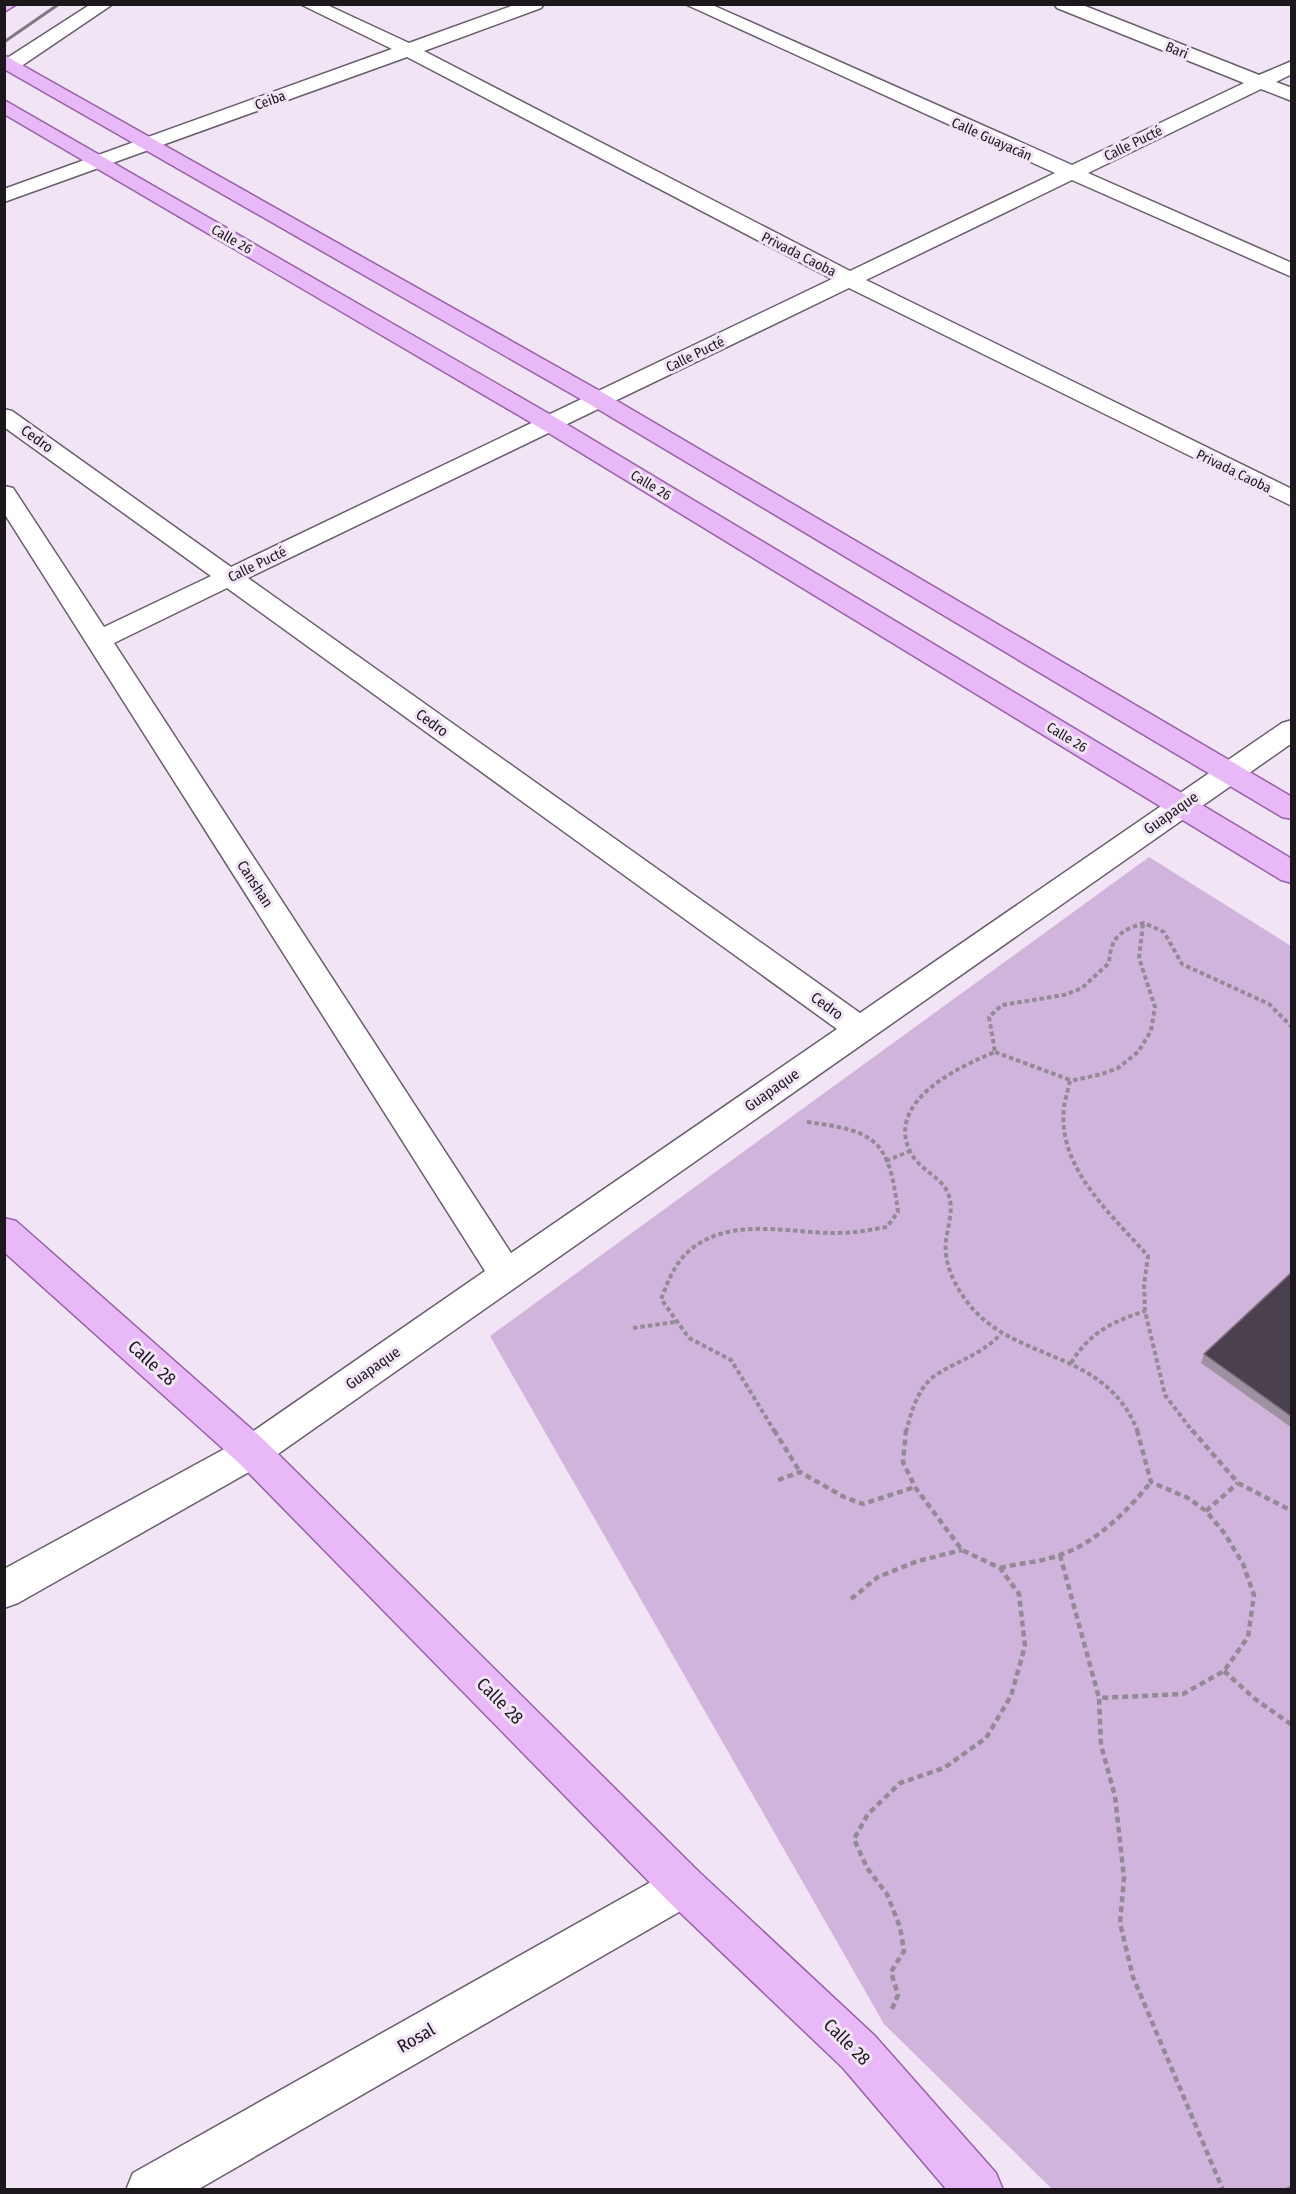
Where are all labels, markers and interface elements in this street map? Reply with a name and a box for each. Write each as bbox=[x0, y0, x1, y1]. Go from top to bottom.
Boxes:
street label: Bari bbox=[1163, 38, 1191, 63]
street label: Ceiba bbox=[252, 87, 288, 114]
street label: Calle Guayacán bbox=[949, 114, 1035, 165]
street label: Calle Pucté bbox=[1101, 122, 1165, 165]
street label: Calle 26 bbox=[208, 221, 255, 258]
street label: Privada Caoba bbox=[759, 228, 839, 281]
street label: Calle Pucté bbox=[663, 333, 727, 376]
street label: Cedro bbox=[17, 421, 57, 457]
street label: Privada Caoba bbox=[1193, 446, 1274, 497]
street label: Calle 26 bbox=[627, 467, 674, 504]
street label: Calle Pucté bbox=[225, 543, 289, 586]
street label: Cedro bbox=[412, 705, 452, 741]
street label: Calle 26 bbox=[1043, 719, 1090, 756]
street label: Guapaque bbox=[1140, 788, 1202, 838]
street label: Canshan bbox=[233, 857, 277, 911]
street label: Cedro bbox=[807, 988, 847, 1024]
street label: Guapaque bbox=[741, 1065, 803, 1115]
street label: Calle 28 bbox=[123, 1336, 181, 1390]
street label: Guapaque bbox=[342, 1343, 404, 1393]
street label: Calle 28 bbox=[472, 1673, 528, 1729]
street label: Calle 28 bbox=[819, 2014, 875, 2070]
street label: Rosal bbox=[393, 2018, 439, 2058]

